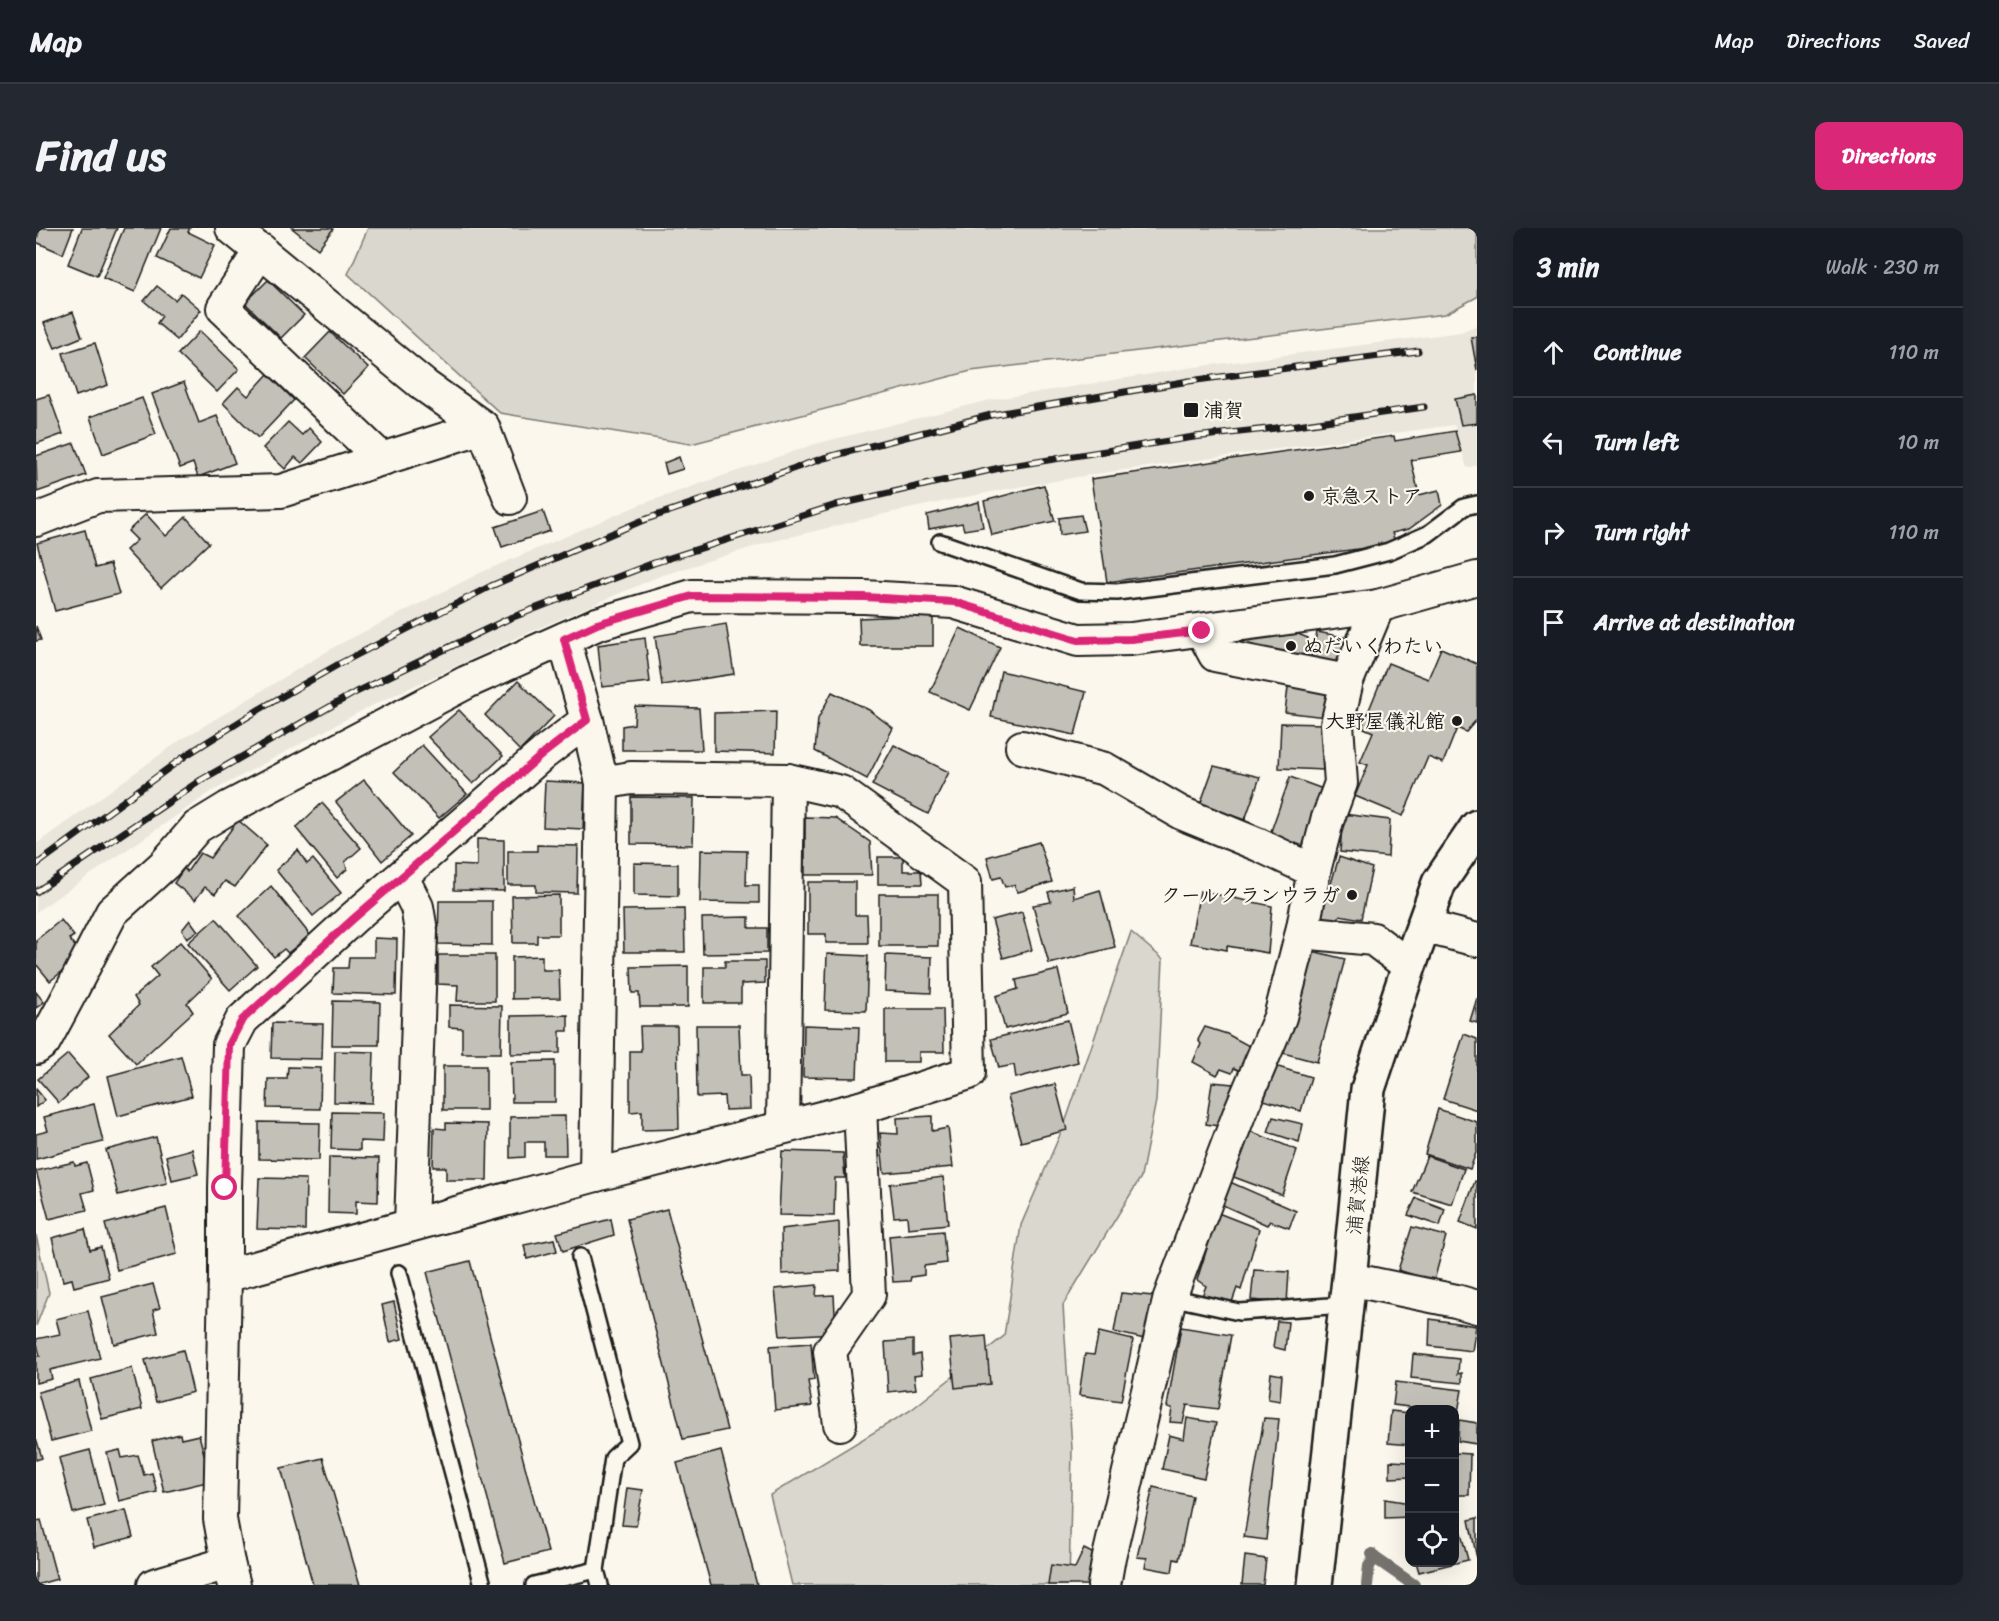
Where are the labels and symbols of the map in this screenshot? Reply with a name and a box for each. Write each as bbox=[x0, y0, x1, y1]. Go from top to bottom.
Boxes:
place label: 浦賀 bbox=[1204, 393, 1244, 428]
marker: 浦賀 bbox=[1182, 401, 1200, 419]
place label: 京急ストア bbox=[1321, 479, 1423, 514]
marker: 京急ストア bbox=[1302, 489, 1316, 503]
route end bbox=[1188, 617, 1214, 643]
place label: ぬだいくわたい bbox=[1303, 629, 1443, 664]
marker: ぬだいくわたい bbox=[1284, 639, 1298, 653]
place label: 大野屋儀礼館 bbox=[1325, 704, 1445, 739]
marker: 大野屋儀礼館 bbox=[1450, 714, 1464, 728]
place label: クールクランウラガ bbox=[1161, 878, 1340, 913]
marker: クールクランウラガ bbox=[1345, 888, 1359, 902]
street label: 浦賀港線 bbox=[1336, 1153, 1380, 1237]
route start bbox=[211, 1174, 237, 1200]

